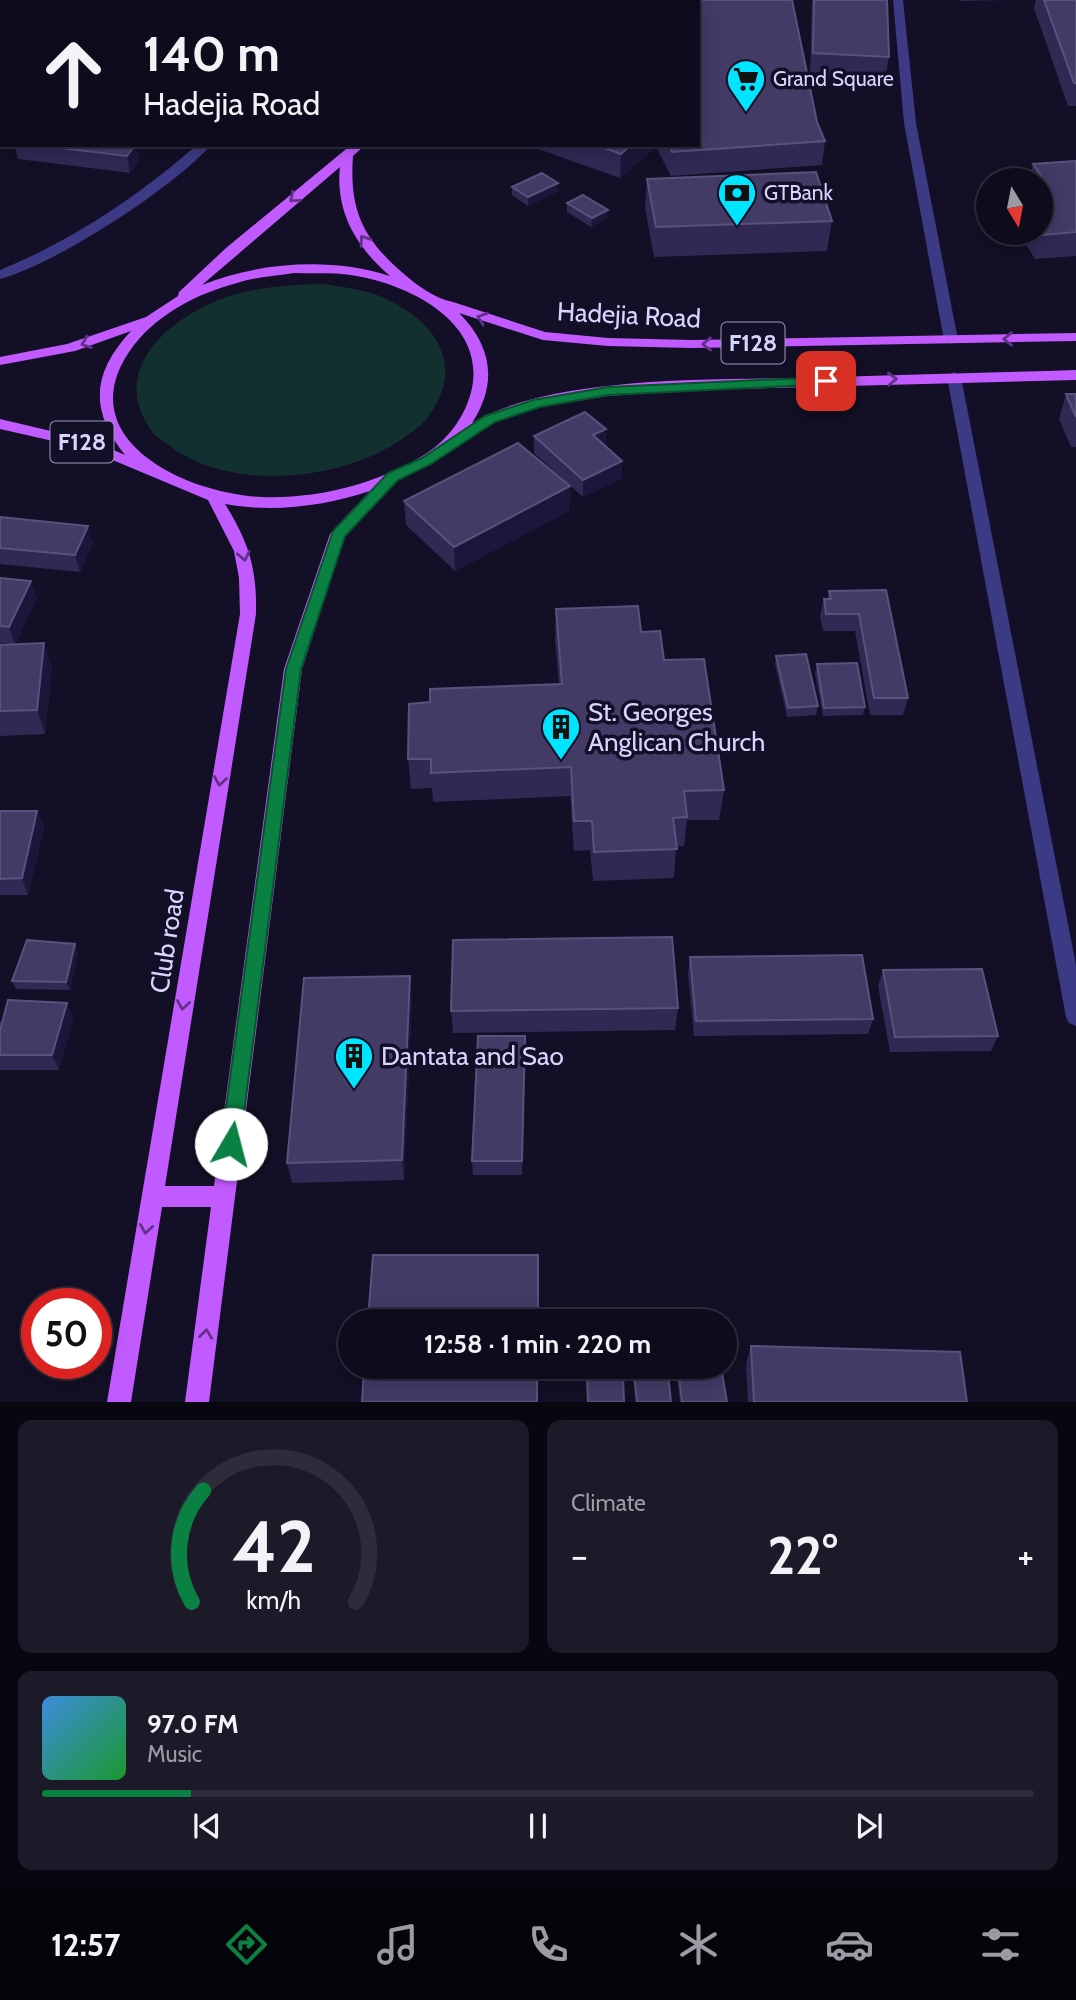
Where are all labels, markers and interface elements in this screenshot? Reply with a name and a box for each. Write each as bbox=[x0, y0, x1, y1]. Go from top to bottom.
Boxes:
text: 140 m bbox=[143, 24, 280, 83]
icon: ahead bbox=[28, 28, 119, 119]
supermarket icon: Grand Square bbox=[725, 58, 767, 113]
place label: Grand Square bbox=[773, 66, 894, 91]
text: Hadejia Road bbox=[143, 84, 320, 123]
north arrow bbox=[976, 168, 1054, 245]
map controls bbox=[976, 168, 1053, 245]
bank icon: GTBank bbox=[716, 172, 758, 227]
place label: GTBank bbox=[764, 180, 834, 205]
one-way arrow bbox=[290, 190, 303, 202]
one-way arrow bbox=[360, 235, 372, 248]
street label: Hadejia Road bbox=[556, 295, 702, 335]
one-way arrow bbox=[477, 312, 489, 326]
road number: F128 bbox=[722, 322, 784, 364]
one-way arrow bbox=[1002, 331, 1013, 346]
one-way arrow bbox=[80, 335, 92, 349]
one-way arrow bbox=[701, 336, 712, 352]
pin bbox=[796, 351, 856, 411]
icon: arrive bbox=[807, 362, 845, 400]
one-way arrow bbox=[887, 371, 898, 387]
road number: F128 bbox=[50, 422, 114, 462]
one-way arrow bbox=[236, 550, 251, 562]
place label: St. Georges Anglican Church bbox=[588, 696, 765, 758]
building icon: St. Georges Anglican Church bbox=[540, 706, 582, 761]
one-way arrow bbox=[213, 775, 228, 786]
street label: Club road bbox=[143, 887, 191, 995]
one-way arrow bbox=[176, 999, 191, 1011]
building icon: Dantata and Sao bbox=[333, 1035, 375, 1090]
place label: Dantata and Sao bbox=[381, 1040, 564, 1072]
position arrow bbox=[194, 1107, 268, 1181]
one-way arrow bbox=[139, 1224, 154, 1235]
speed limit sign: 50 bbox=[21, 1288, 112, 1379]
one-way arrow bbox=[198, 1328, 213, 1340]
text: 12:58 · 1 min · 220 m bbox=[424, 1328, 651, 1360]
text: Climate bbox=[571, 1489, 646, 1517]
text: 42 bbox=[232, 1503, 315, 1591]
text: 22° bbox=[767, 1524, 838, 1587]
text: − bbox=[571, 1532, 588, 1579]
text: + bbox=[1017, 1532, 1034, 1579]
text: km/h bbox=[246, 1585, 301, 1615]
text: 97.0 FM bbox=[147, 1708, 239, 1740]
text: Music bbox=[147, 1740, 202, 1768]
icon: previous bbox=[188, 1807, 226, 1845]
icon: pause bbox=[519, 1807, 557, 1845]
icon: next bbox=[850, 1807, 888, 1845]
icon: directions bbox=[222, 1920, 271, 1969]
icon: music bbox=[373, 1920, 422, 1969]
icon: phone bbox=[524, 1920, 573, 1969]
icon: climate bbox=[674, 1920, 723, 1969]
icon: car bbox=[825, 1920, 874, 1969]
icon: filters bbox=[976, 1920, 1025, 1969]
text: 12:57 bbox=[51, 1925, 120, 1964]

